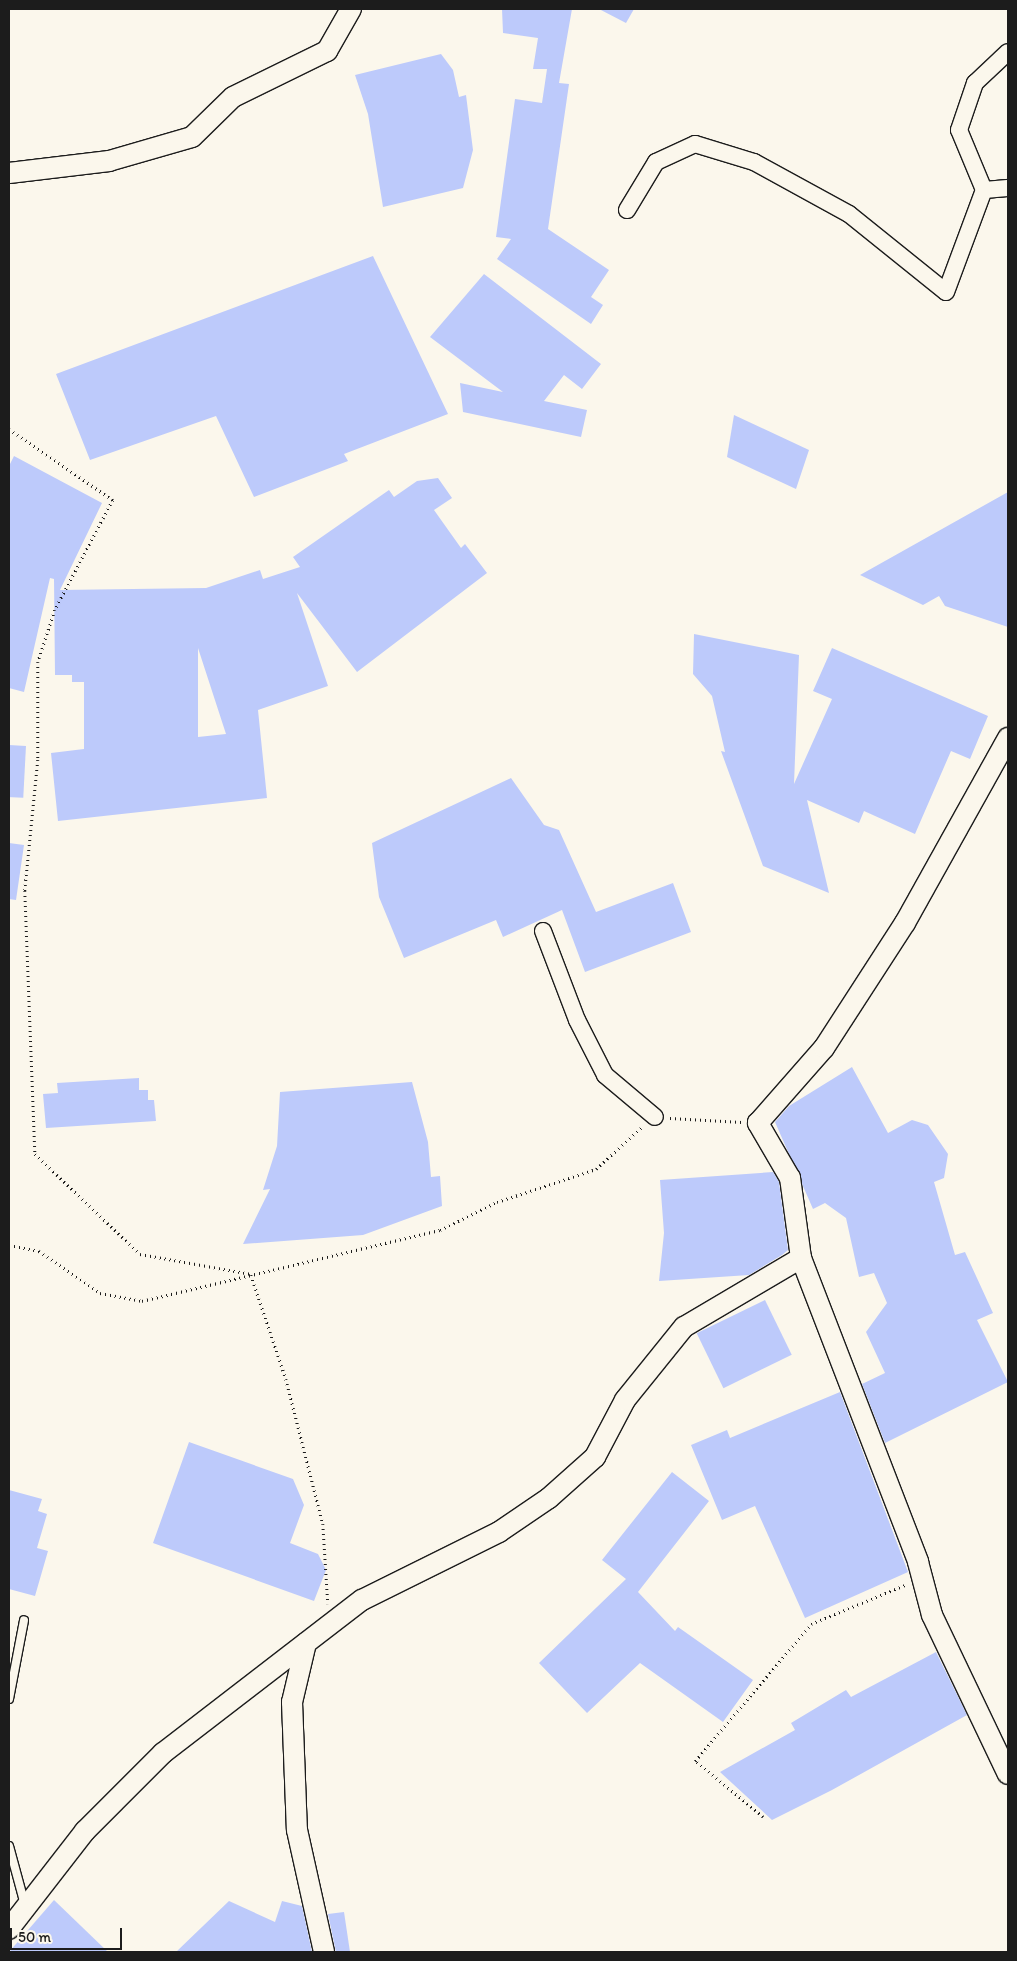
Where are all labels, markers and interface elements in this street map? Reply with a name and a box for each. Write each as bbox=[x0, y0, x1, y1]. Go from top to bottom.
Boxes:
scale bar bbox=[12, 1918, 125, 1950]
text: 50 m bbox=[18, 1928, 51, 1946]

